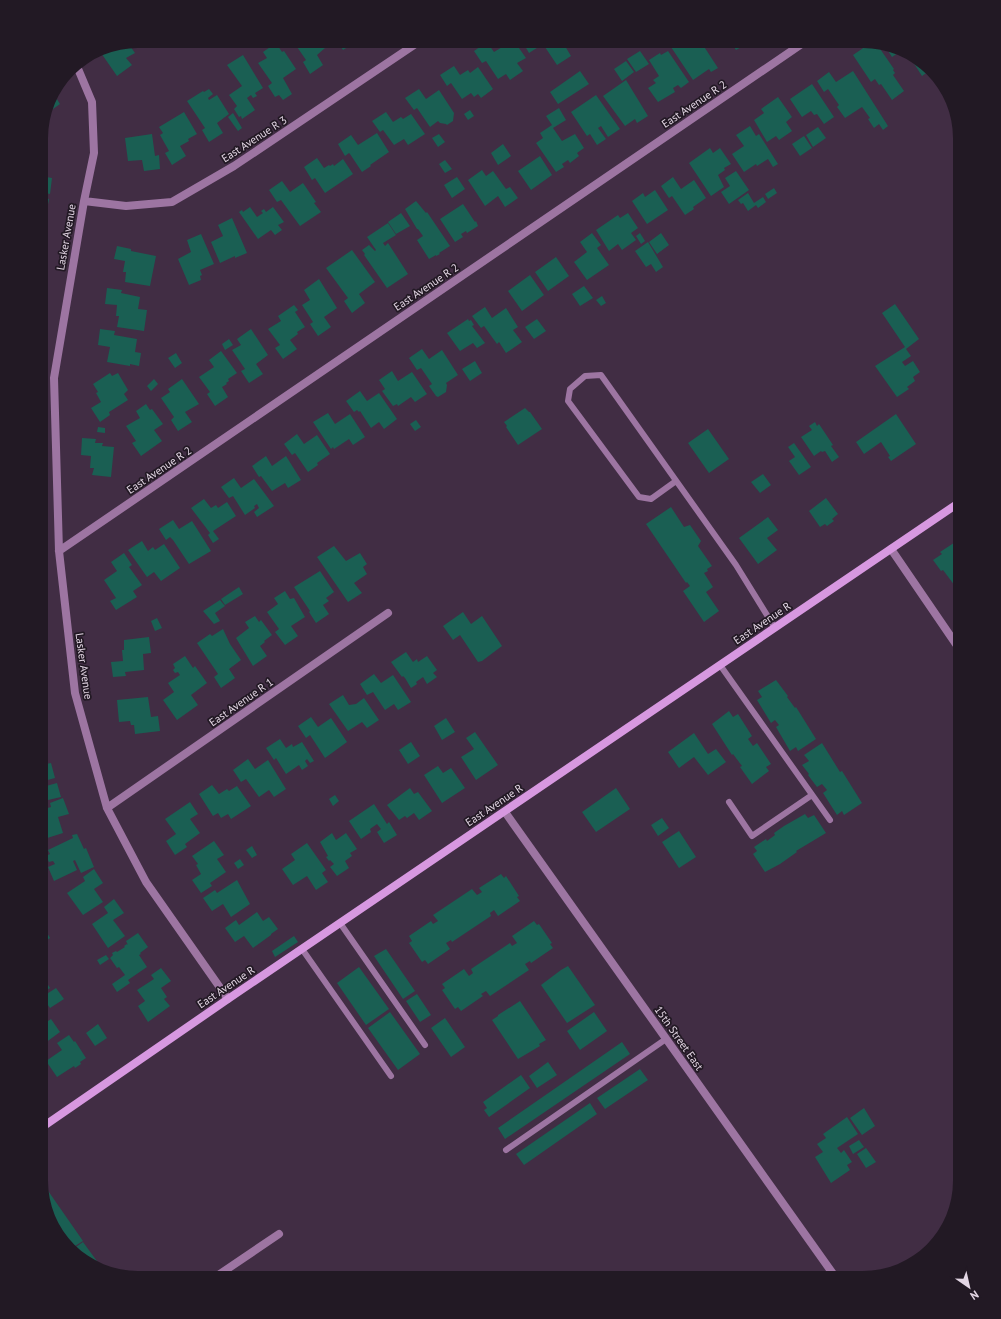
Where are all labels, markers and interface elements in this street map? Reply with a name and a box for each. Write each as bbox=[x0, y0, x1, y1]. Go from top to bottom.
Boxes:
street label: East Avenue R 2 bbox=[659, 77, 729, 131]
street label: East Avenue R 3 bbox=[219, 113, 289, 165]
street label: Lasker Avenue bbox=[53, 202, 79, 271]
street label: East Avenue R 2 bbox=[391, 260, 461, 314]
street label: East Avenue R 2 bbox=[124, 443, 194, 497]
street label: East Avenue R bbox=[731, 598, 794, 647]
street label: Lasker Avenue bbox=[72, 632, 96, 701]
street label: East Avenue R 1 bbox=[206, 675, 276, 729]
street label: East Avenue R bbox=[463, 780, 526, 829]
street label: East Avenue R bbox=[195, 962, 258, 1011]
street label: 15th Street East bbox=[652, 1003, 707, 1073]
north arrow bbox=[949, 1267, 989, 1307]
text: N bbox=[968, 1287, 982, 1303]

